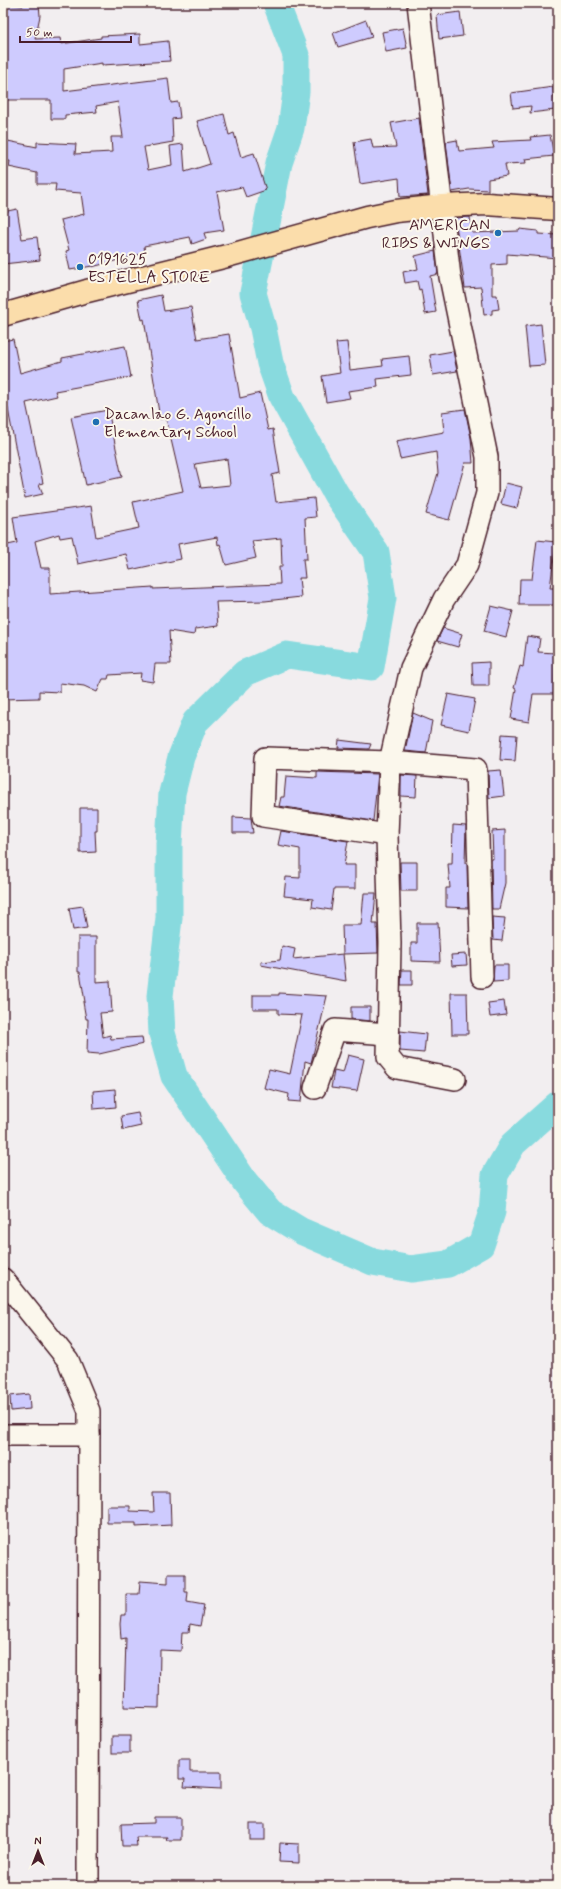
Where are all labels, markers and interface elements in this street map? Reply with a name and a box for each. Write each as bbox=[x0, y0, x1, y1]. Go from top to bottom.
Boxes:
scale bar bbox=[20, 18, 131, 44]
text: 50 m bbox=[26, 25, 53, 41]
place label: AMERICAN RIBS & WINGS bbox=[382, 215, 490, 254]
marker: AMERICAN RIBS & WINGS bbox=[493, 228, 503, 238]
place label: 0191625 ESTELLA STORE bbox=[88, 249, 210, 288]
marker: 0191625 ESTELLA STORE bbox=[75, 262, 85, 272]
place label: Dacanlao G. Agoncillo Elementary School bbox=[104, 404, 252, 443]
marker: Dacanlao G. Agoncillo Elementary School bbox=[91, 417, 101, 427]
north arrow bbox=[18, 1831, 58, 1871]
text: N bbox=[34, 1835, 42, 1849]

